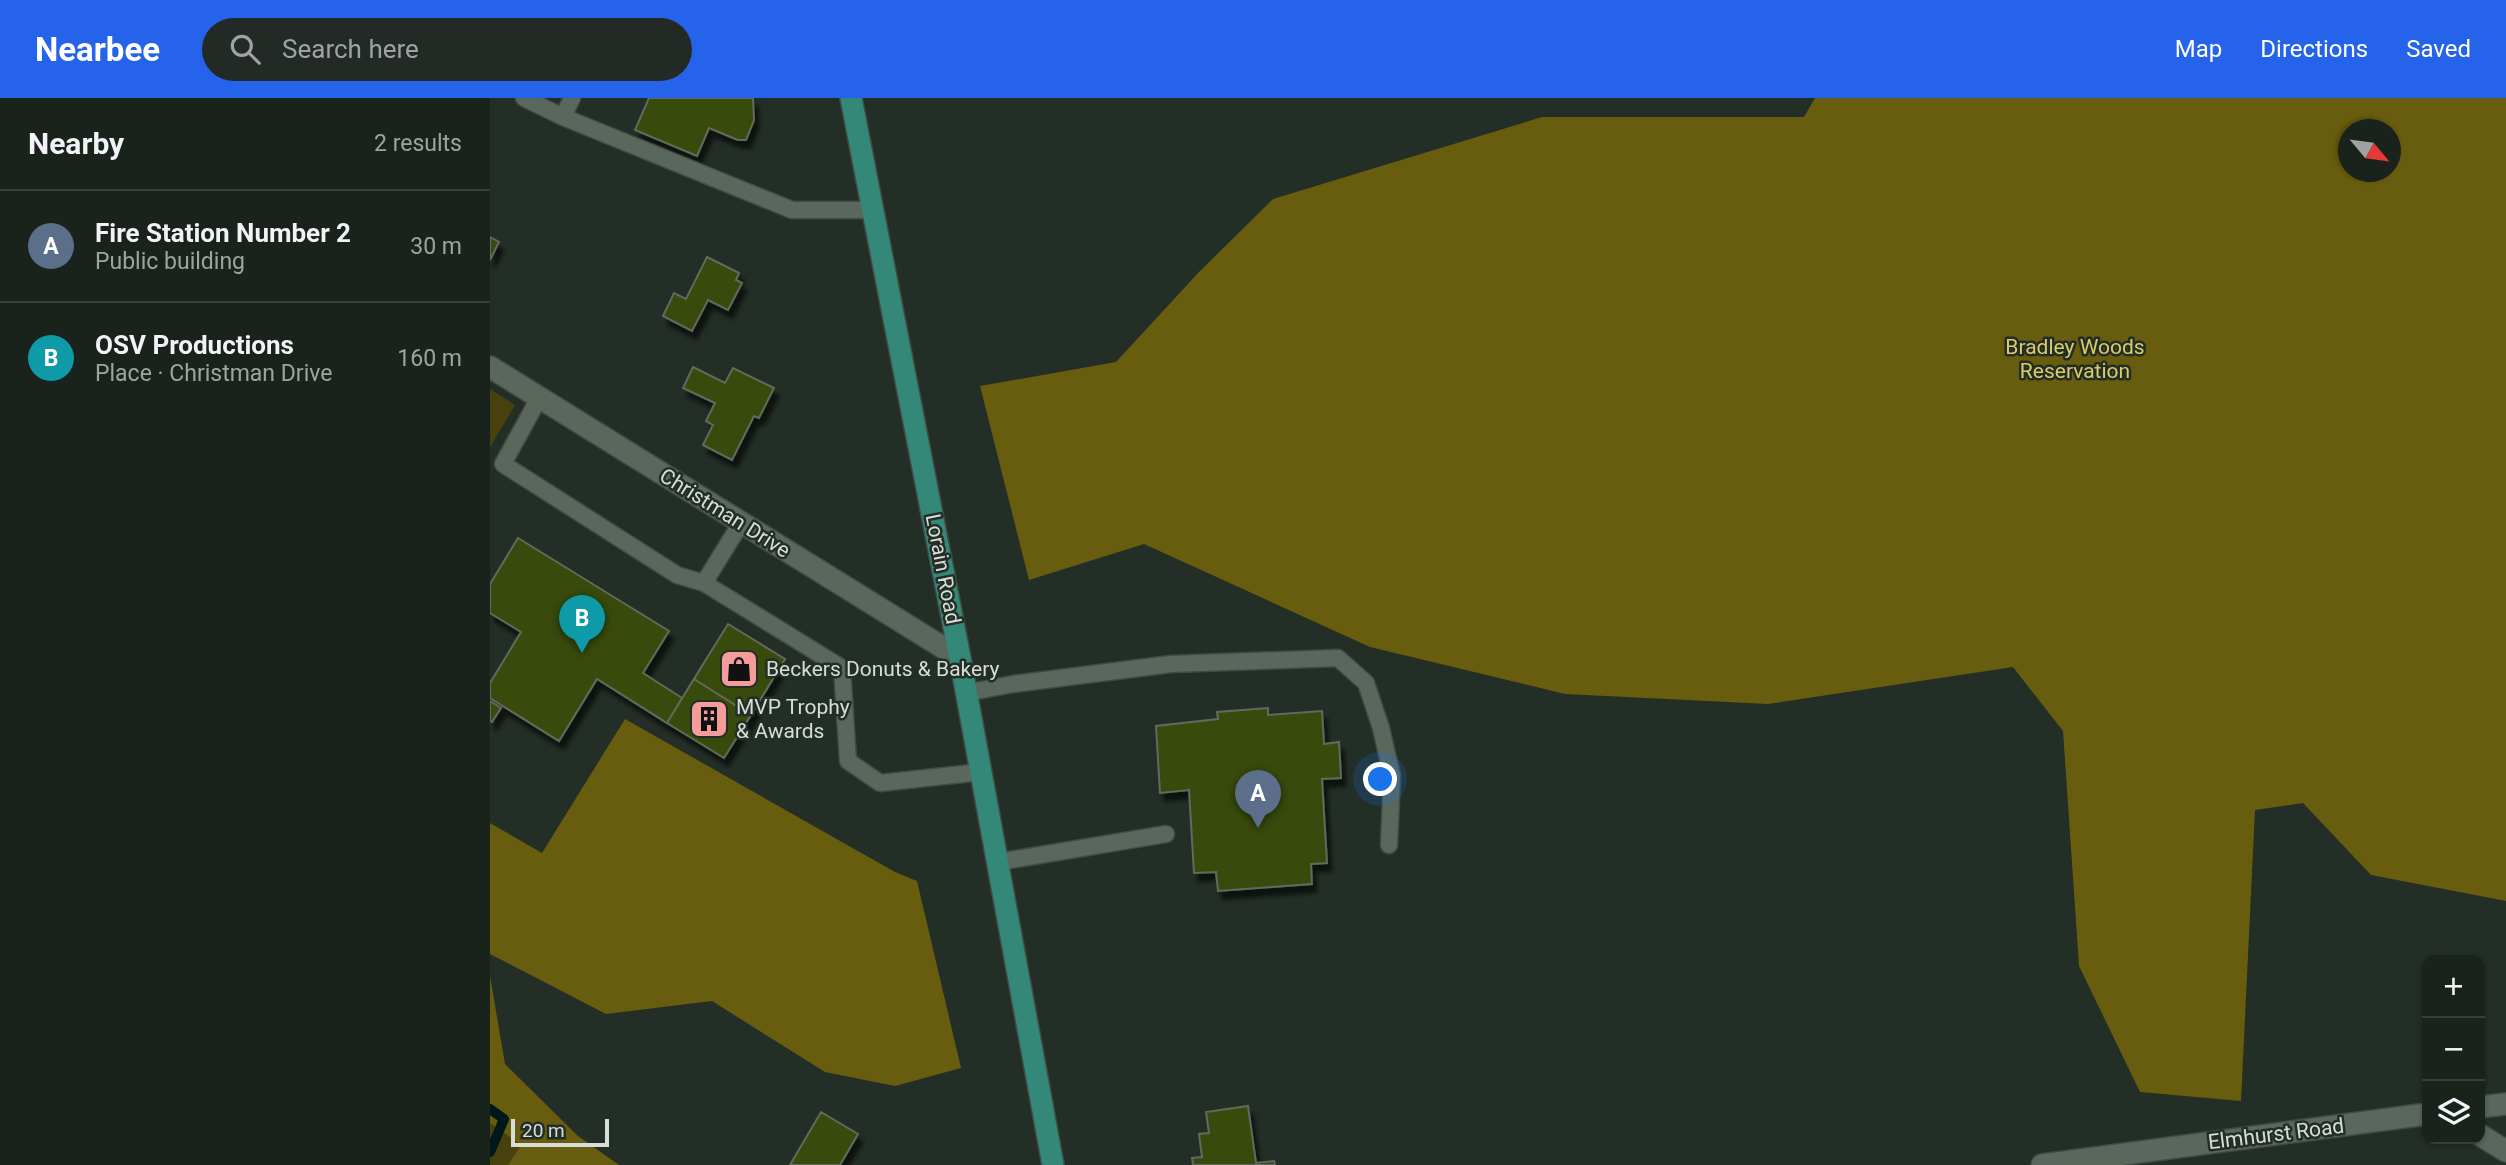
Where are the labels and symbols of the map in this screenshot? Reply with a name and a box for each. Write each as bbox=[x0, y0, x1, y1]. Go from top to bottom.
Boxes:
north arrow bbox=[2338, 119, 2401, 182]
park label: Bradley Woods Reservation bbox=[2005, 335, 2145, 383]
street label: Christman Drive bbox=[655, 463, 795, 563]
street label: Lorain Road bbox=[921, 512, 965, 626]
pin: B bbox=[559, 595, 605, 653]
shop icon: Beckers Donuts & Bakery bbox=[718, 648, 760, 690]
place label: Beckers Donuts & Bakery bbox=[766, 657, 999, 681]
place label: MVP Trophy & Awards bbox=[736, 695, 850, 743]
building icon: MVP Trophy & Awards bbox=[688, 698, 730, 740]
your location bbox=[1363, 762, 1397, 796]
pin: A bbox=[1235, 770, 1281, 828]
street label: Elmhurst Road bbox=[2207, 1114, 2345, 1154]
scale bar bbox=[511, 1116, 609, 1148]

